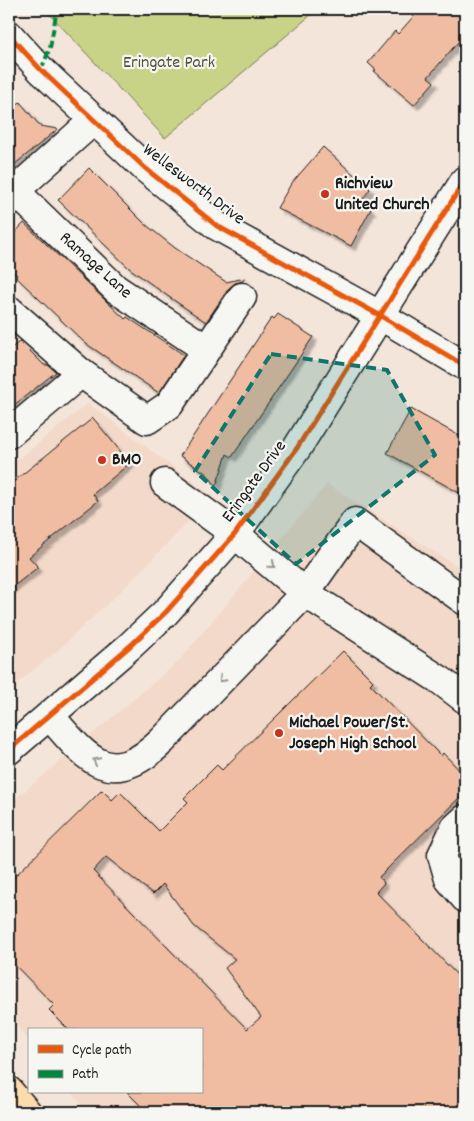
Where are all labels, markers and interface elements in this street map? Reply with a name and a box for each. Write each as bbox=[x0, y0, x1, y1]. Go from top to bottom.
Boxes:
park label: Eringate Park bbox=[123, 51, 215, 76]
street label: Wellesworth Drive bbox=[137, 138, 249, 232]
place label: Richview United Church bbox=[335, 172, 429, 218]
marker: Richview United Church bbox=[319, 188, 331, 200]
street label: Ramage Lane bbox=[53, 227, 137, 305]
street label: Eringate Drive bbox=[217, 436, 293, 528]
place label: BMO bbox=[112, 448, 141, 473]
marker: BMO bbox=[96, 454, 108, 466]
one-way arrow bbox=[266, 560, 275, 568]
one-way arrow bbox=[219, 673, 228, 682]
place label: Michael Power/St. Joseph High School bbox=[289, 711, 417, 757]
marker: Michael Power/St. Joseph High School bbox=[273, 727, 285, 739]
one-way arrow bbox=[92, 757, 101, 767]
legend bbox=[28, 1028, 202, 1094]
text: Cycle path bbox=[72, 1040, 132, 1062]
text: Path bbox=[72, 1064, 98, 1086]

